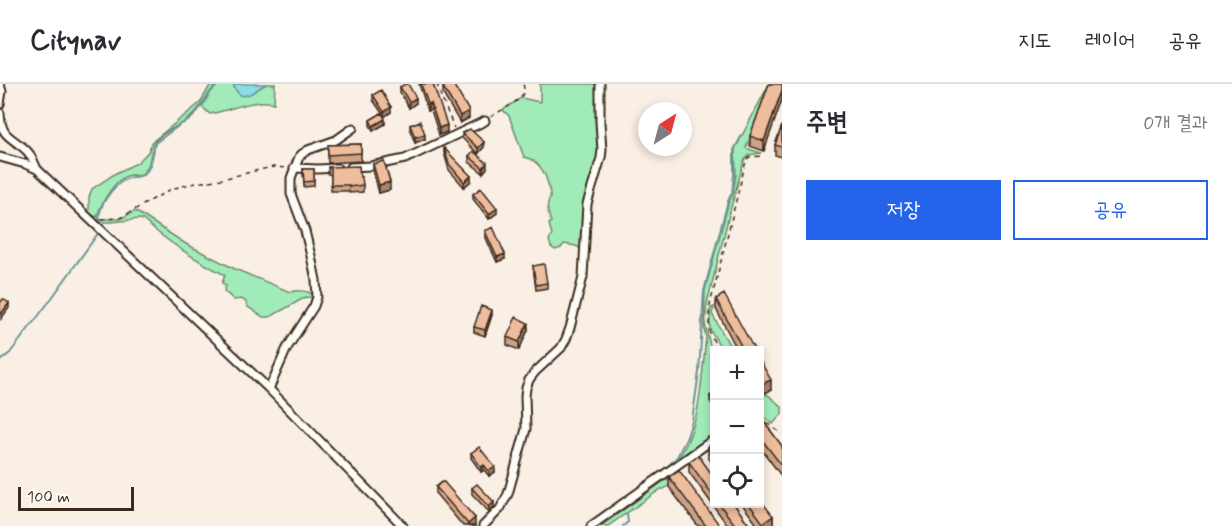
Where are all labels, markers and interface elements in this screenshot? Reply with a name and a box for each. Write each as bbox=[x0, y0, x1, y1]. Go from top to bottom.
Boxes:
text: Citynav bbox=[30, 23, 121, 60]
text: 지도 bbox=[1018, 27, 1052, 55]
text: 레이어 bbox=[1085, 27, 1135, 55]
text: 공유 bbox=[1168, 27, 1202, 55]
north arrow bbox=[638, 102, 692, 156]
text: 주변 bbox=[806, 106, 848, 140]
text: 0개 결과 bbox=[1143, 110, 1208, 137]
button: 저장 bbox=[806, 180, 1001, 240]
button: 공유 bbox=[1013, 180, 1208, 240]
map controls bbox=[710, 346, 764, 508]
button: + bbox=[710, 346, 764, 400]
button: − bbox=[710, 400, 764, 454]
button: locate bbox=[710, 454, 764, 508]
scale bar bbox=[18, 484, 134, 512]
text: 100 m bbox=[27, 487, 70, 508]

